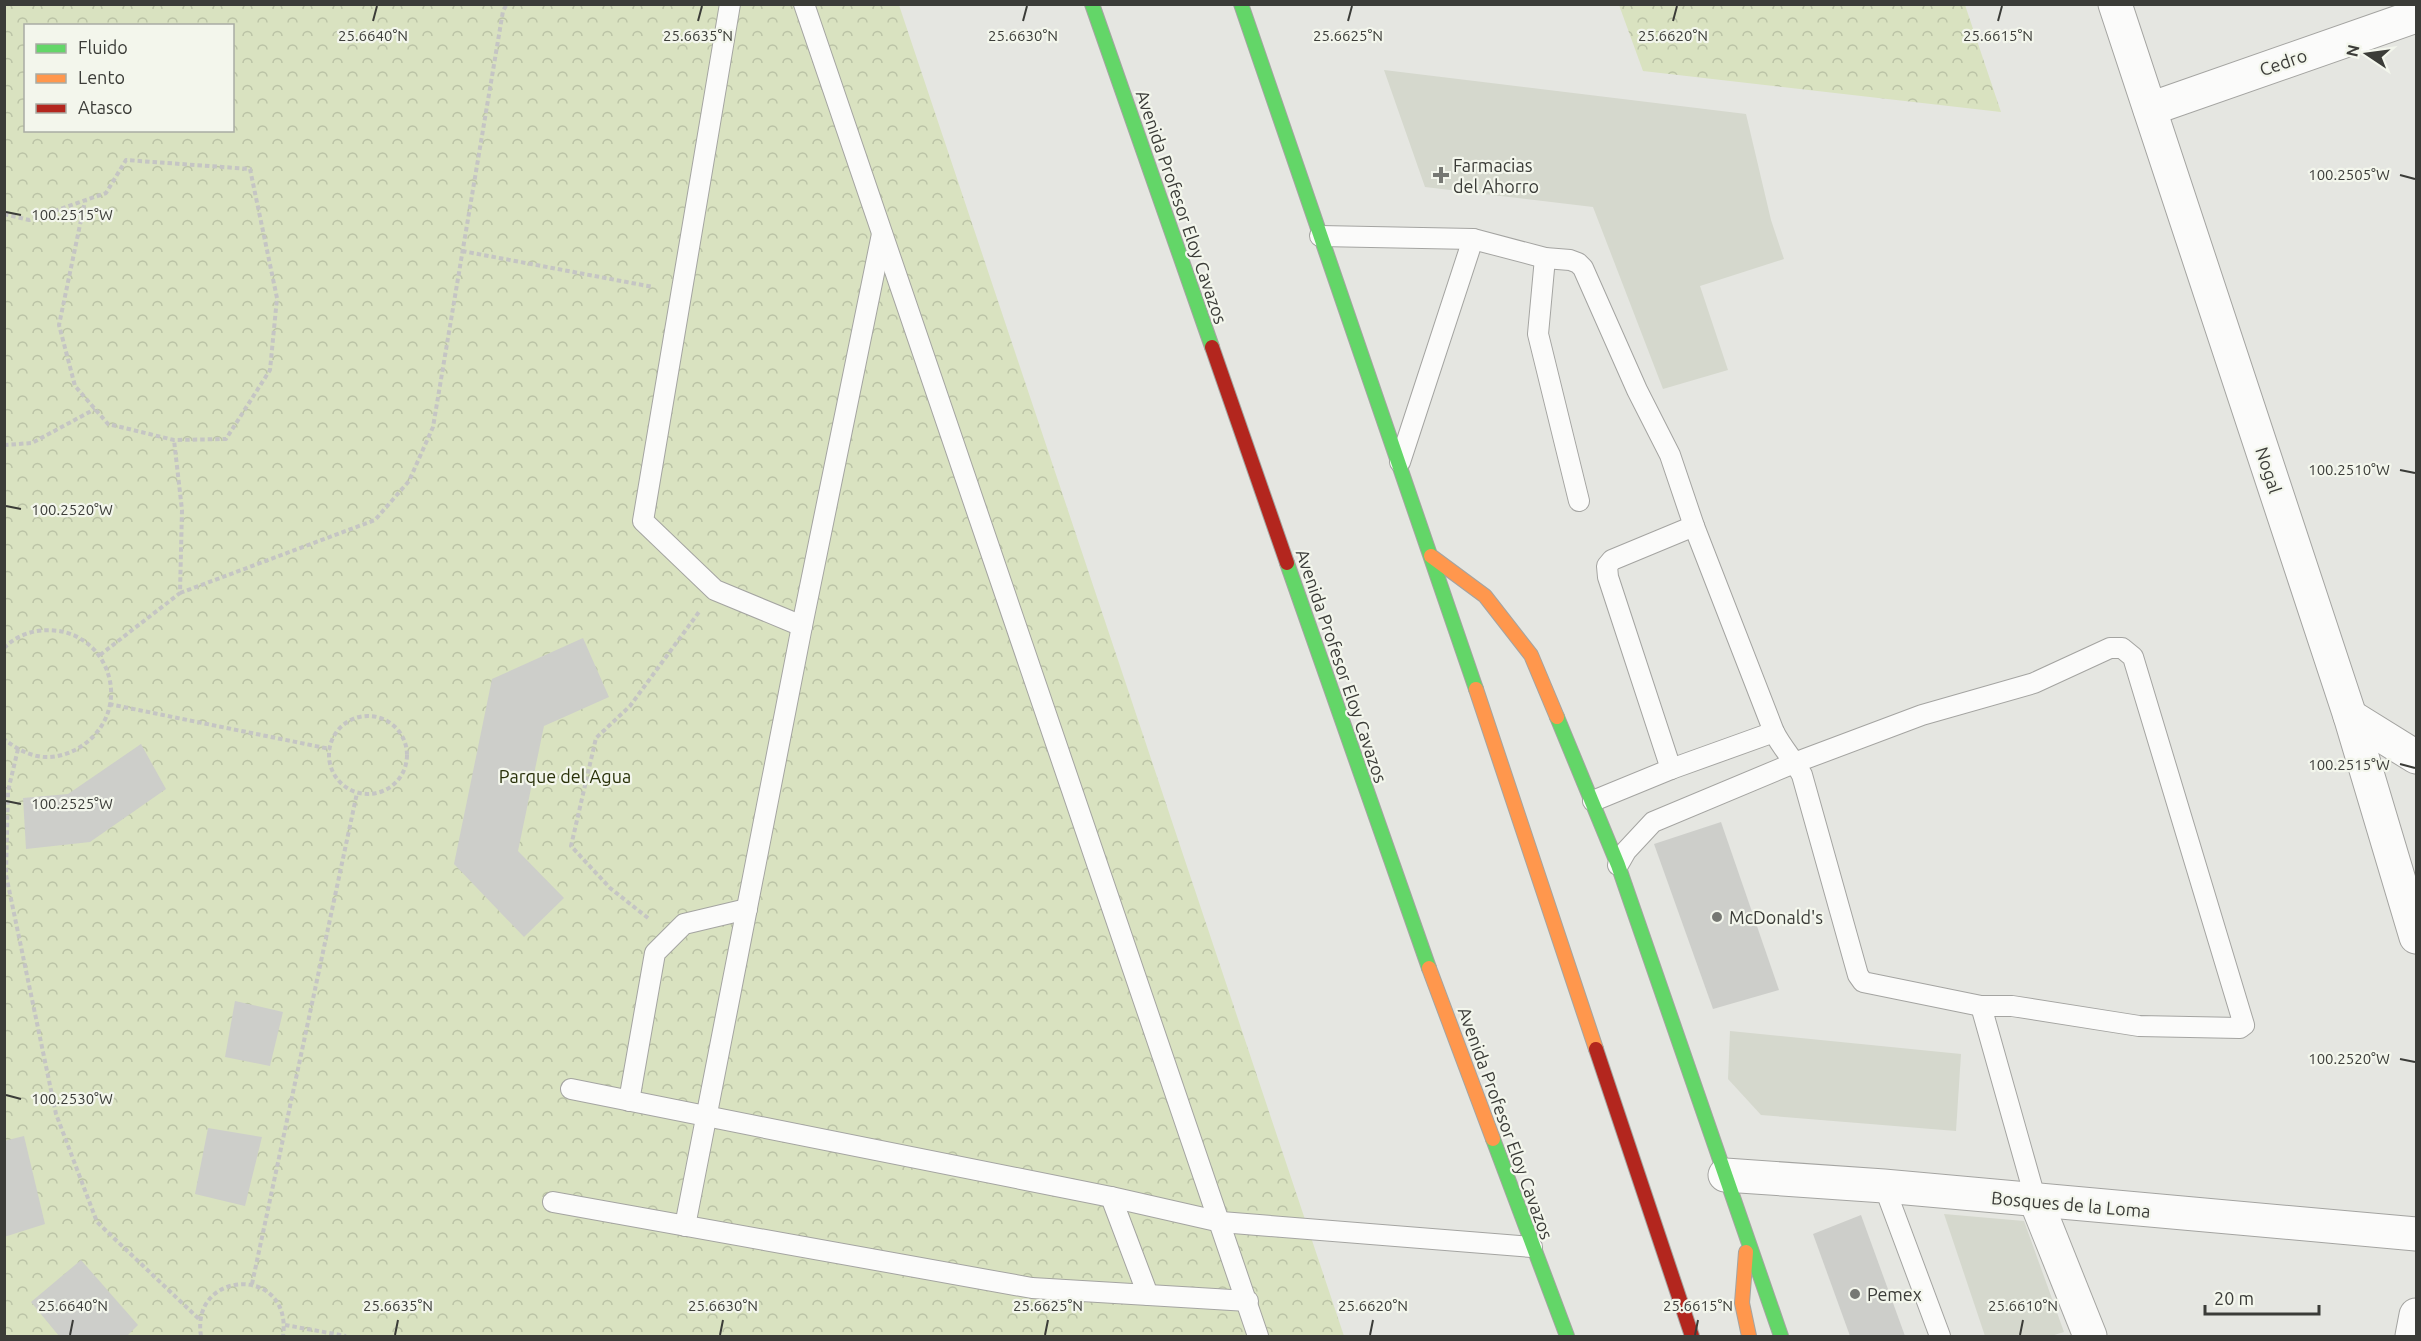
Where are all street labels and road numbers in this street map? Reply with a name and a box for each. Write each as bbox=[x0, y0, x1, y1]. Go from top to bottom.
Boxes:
street label: Cedro bbox=[2257, 45, 2309, 79]
street label: Avenida Profesor Eloy Cavazos bbox=[1133, 88, 1232, 327]
street label: Nogal bbox=[2252, 444, 2286, 496]
street label: Avenida Profesor Eloy Cavazos bbox=[1293, 547, 1392, 786]
street label: Avenida Profesor Eloy Cavazos bbox=[1455, 1004, 1557, 1242]
street label: Bosques de la Loma bbox=[1991, 1187, 2151, 1221]

